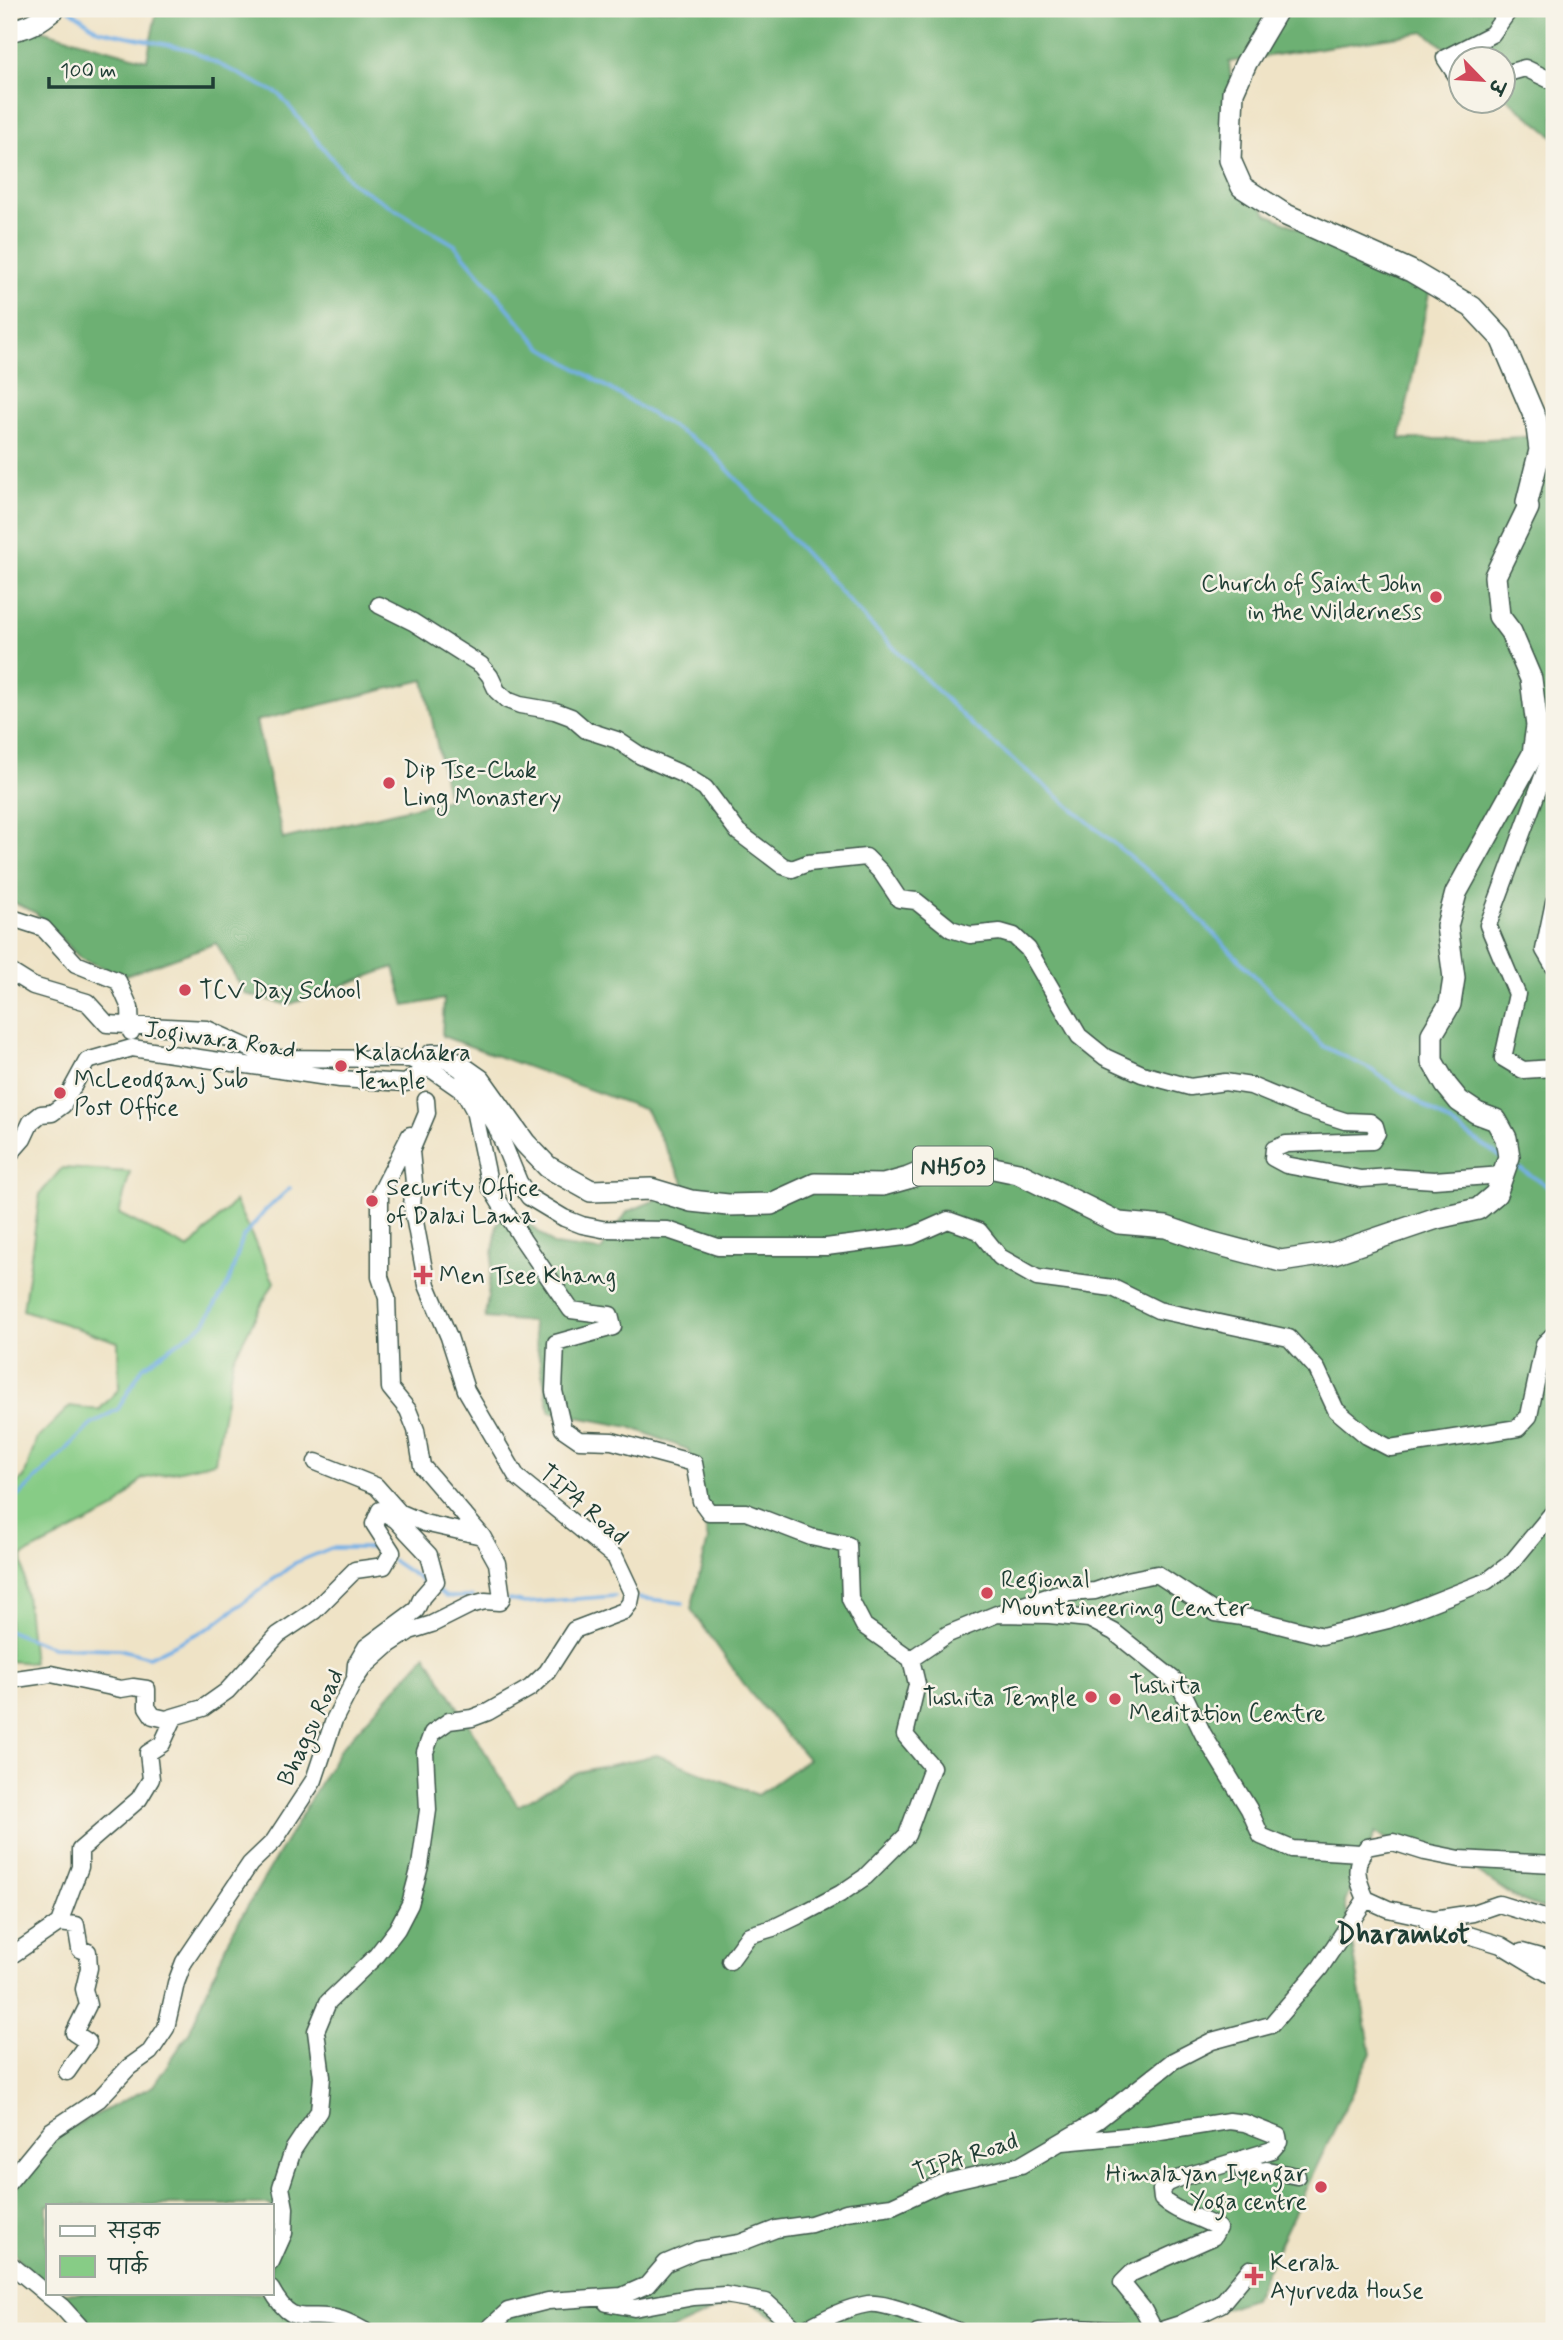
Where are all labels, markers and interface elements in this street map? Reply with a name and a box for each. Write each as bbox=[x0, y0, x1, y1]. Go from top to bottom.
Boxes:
scale bar bbox=[49, 46, 214, 90]
north arrow bbox=[1448, 46, 1518, 116]
text: 100 m bbox=[60, 57, 116, 85]
text: उ bbox=[1481, 74, 1511, 100]
place label: Church of Saint John in the Wilderness bbox=[1201, 569, 1422, 628]
marker: Church of Saint John in the Wilderness bbox=[1428, 589, 1444, 605]
place label: Dip Tse-Chok Ling Monastery bbox=[403, 755, 561, 816]
marker: Dip Tse-Chok Ling Monastery bbox=[381, 775, 397, 791]
place label: TCV Day School bbox=[199, 976, 362, 1007]
marker: TCV Day School bbox=[177, 982, 193, 998]
street label: Jogiwara Road bbox=[142, 1015, 297, 1069]
place label: Kalachakra Temple bbox=[355, 1038, 471, 1097]
marker: Kalachakra Temple bbox=[333, 1058, 349, 1074]
place label: McLeodganj Sub Post Office bbox=[74, 1065, 248, 1124]
marker: McLeodganj Sub Post Office bbox=[52, 1085, 68, 1101]
road number: NH503 bbox=[913, 1147, 993, 1186]
place label: Security Office of Dalai Lama bbox=[386, 1173, 540, 1232]
marker: Security Office of Dalai Lama bbox=[364, 1193, 380, 1209]
place label: Men Tsee Khang bbox=[439, 1261, 616, 1292]
marker: Men Tsee Khang bbox=[413, 1265, 433, 1285]
street label: TIPA Road bbox=[532, 1458, 634, 1552]
place label: Regional Mountaineering Center bbox=[1001, 1565, 1249, 1624]
marker: Regional Mountaineering Center bbox=[979, 1585, 995, 1601]
street label: Bhagsu Road bbox=[271, 1664, 354, 1792]
place label: Tushita Meditation Centre bbox=[1129, 1671, 1325, 1730]
place label: Tushita Temple bbox=[922, 1683, 1077, 1714]
marker: Tushita Temple bbox=[1083, 1689, 1099, 1705]
marker: Tushita Meditation Centre bbox=[1107, 1691, 1123, 1707]
district label: Dharamkot bbox=[1336, 1917, 1470, 1954]
street label: TIPA Road bbox=[909, 2126, 1022, 2189]
place label: Himalayan Iyengar Yoga centre bbox=[1106, 2159, 1308, 2221]
marker: Himalayan Iyengar Yoga centre bbox=[1313, 2179, 1329, 2195]
legend bbox=[46, 2204, 273, 2294]
text: सड़क bbox=[107, 2218, 161, 2246]
place label: Kerala Ayurveda House bbox=[1270, 2248, 1424, 2307]
text: पार्क bbox=[107, 2250, 149, 2282]
marker: Kerala Ayurveda House bbox=[1244, 2266, 1264, 2286]

